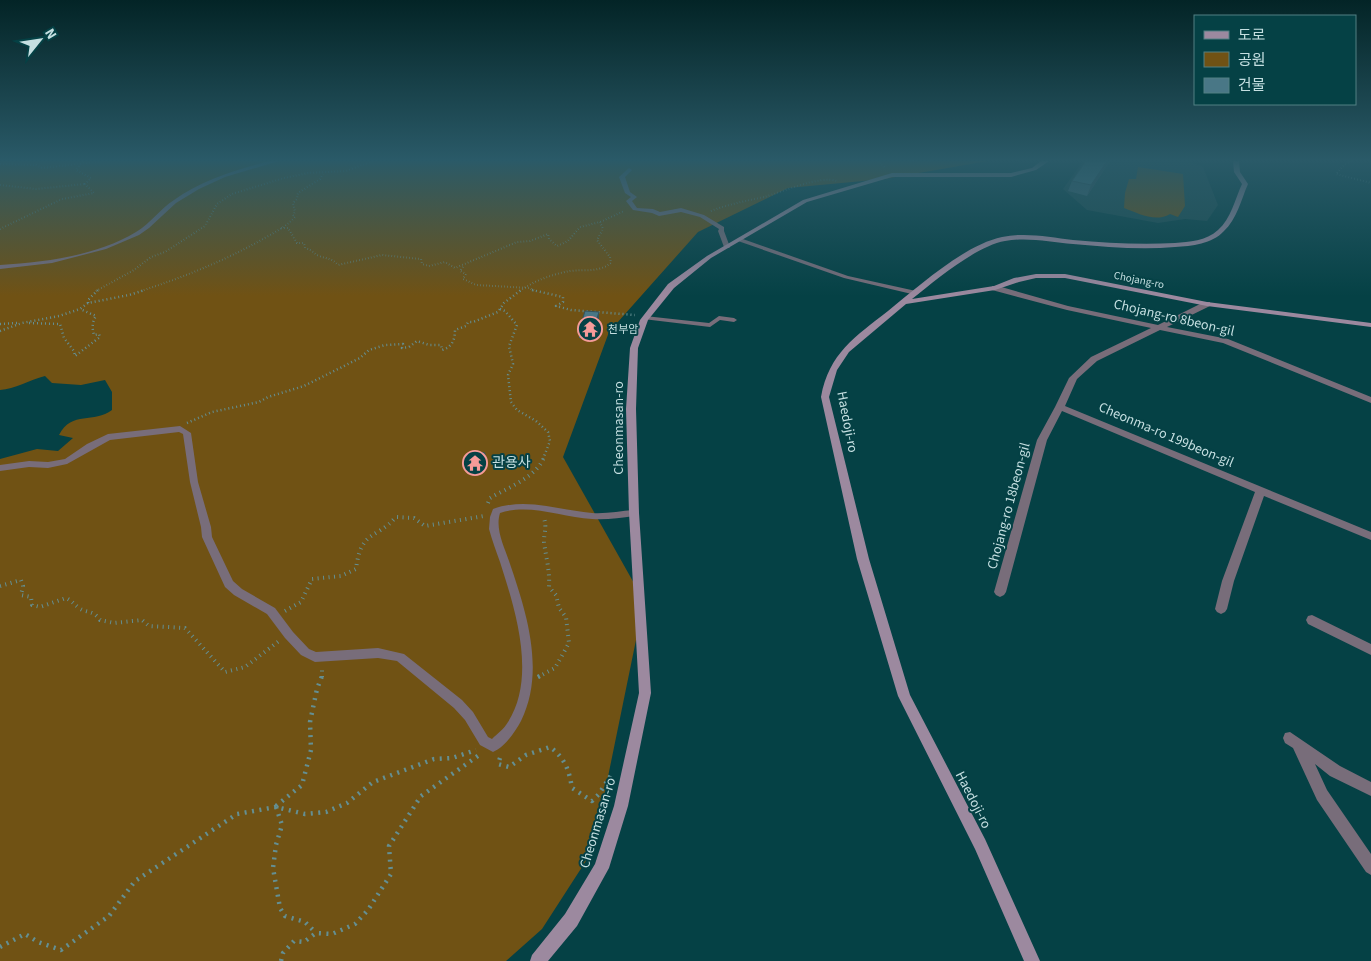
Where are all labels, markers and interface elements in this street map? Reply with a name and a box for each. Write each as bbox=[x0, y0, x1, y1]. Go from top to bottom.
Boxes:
north arrow bbox=[15, 15, 65, 65]
legend bbox=[1194, 15, 1356, 105]
text: N bbox=[39, 25, 61, 43]
text: 도로 bbox=[1238, 25, 1266, 46]
text: 공원 bbox=[1238, 50, 1266, 71]
text: 건물 bbox=[1238, 75, 1266, 96]
street label: Chojang-ro bbox=[1112, 268, 1166, 292]
street label: Chojang-ro 8beon-gil bbox=[1112, 294, 1237, 342]
temple icon: 천부암 bbox=[577, 316, 603, 342]
place label: 천부암 bbox=[608, 322, 638, 337]
street label: Cheonmasan-ro bbox=[609, 381, 629, 475]
street label: Haedoji-ro bbox=[831, 390, 863, 454]
street label: Cheonma-ro 199beon-gil bbox=[1095, 397, 1237, 473]
street label: Chojang-ro 18beon-gil bbox=[982, 440, 1036, 571]
temple icon: 관용사 bbox=[462, 450, 488, 476]
place label: 관용사 bbox=[492, 453, 531, 473]
street label: Haedoji-ro bbox=[950, 768, 996, 832]
street label: Cheonmasan-ro bbox=[575, 775, 621, 871]

